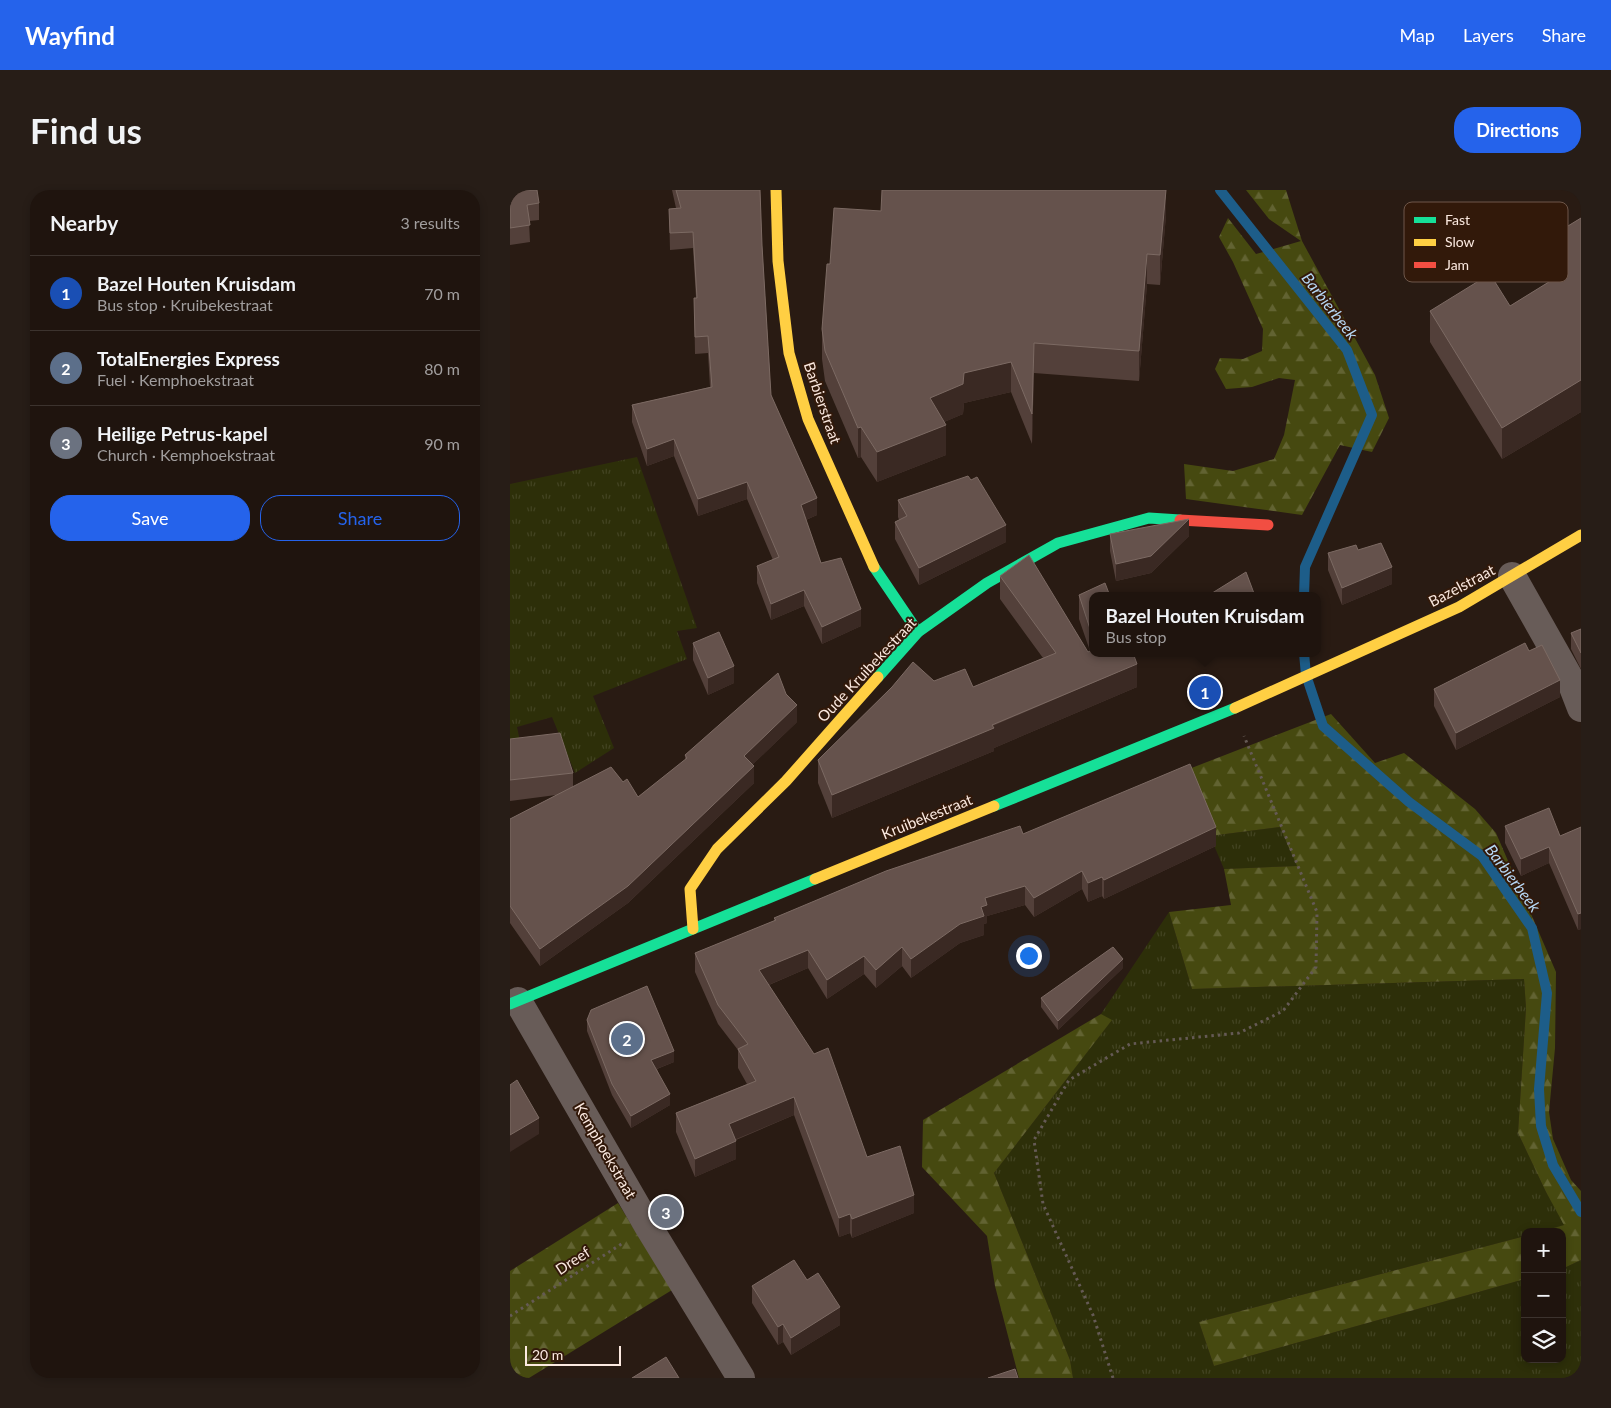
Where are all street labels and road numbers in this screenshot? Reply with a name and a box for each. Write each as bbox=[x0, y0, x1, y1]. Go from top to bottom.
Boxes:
street label: Barbierstraat bbox=[801, 359, 846, 446]
street label: Bazelstraat bbox=[1425, 560, 1498, 610]
street label: Oude Kruibekestraat bbox=[813, 613, 920, 725]
street label: Kruibekestraat bbox=[879, 789, 975, 842]
street label: Kemphoekstraat bbox=[571, 1099, 641, 1202]
street label: Dreef bbox=[552, 1242, 594, 1278]

